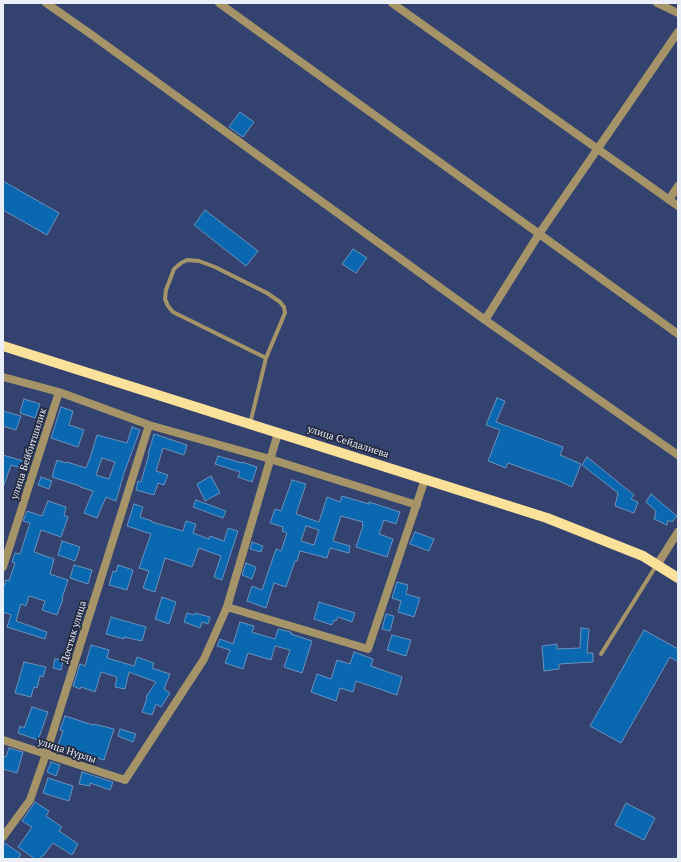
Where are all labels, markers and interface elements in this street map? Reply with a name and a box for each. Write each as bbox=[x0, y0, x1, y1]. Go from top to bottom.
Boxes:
street label: улица Бейбитшилик bbox=[9, 407, 49, 501]
street label: улица Сейдалиева bbox=[306, 423, 390, 461]
street label: Достык улица bbox=[59, 599, 89, 665]
street label: улица Нурлы bbox=[36, 736, 98, 766]

